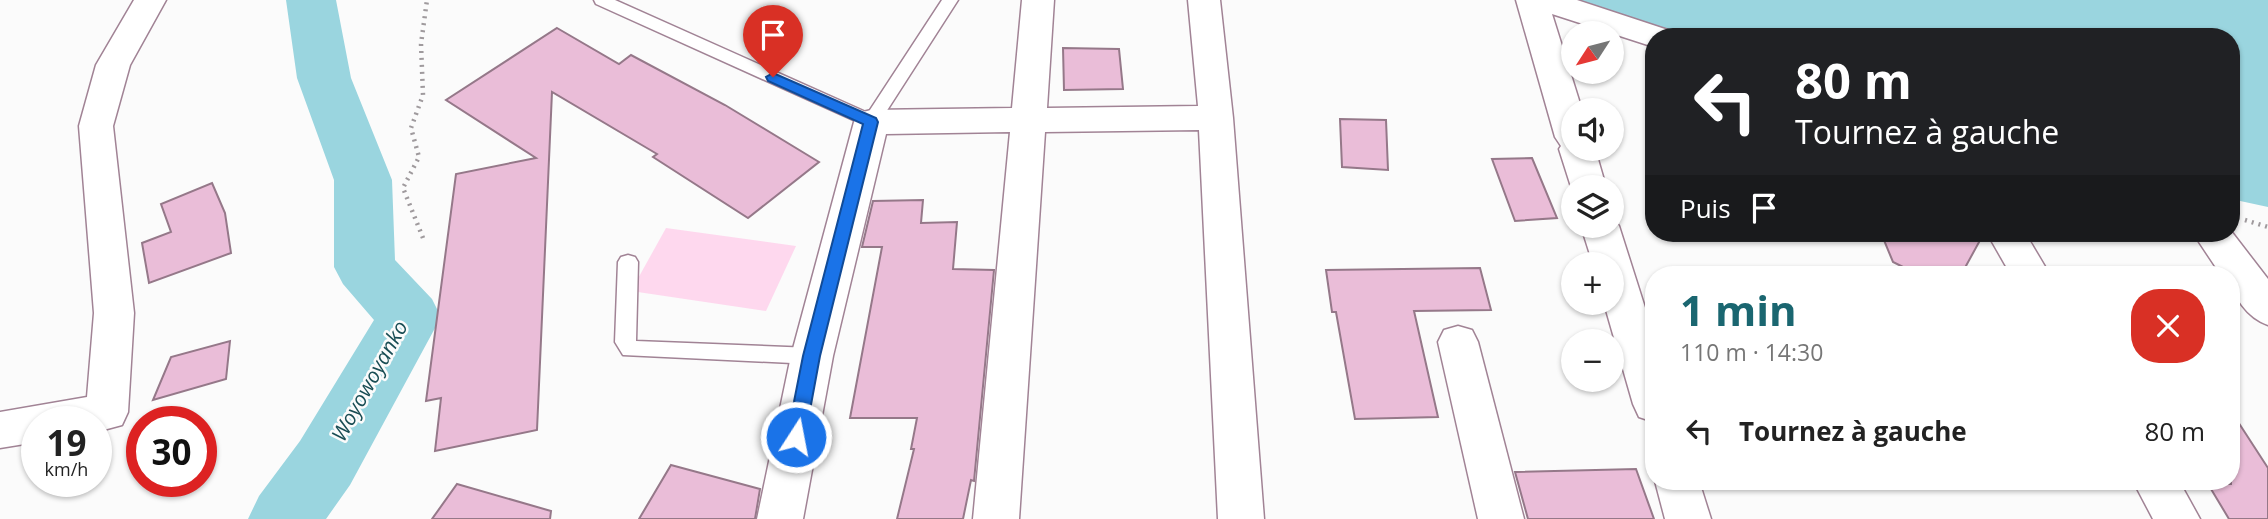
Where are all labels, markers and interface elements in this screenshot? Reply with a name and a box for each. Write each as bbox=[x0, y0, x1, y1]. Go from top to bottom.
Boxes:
pin bbox=[743, 5, 803, 77]
icon: arrive bbox=[754, 16, 792, 54]
north arrow bbox=[1561, 21, 1624, 84]
map controls bbox=[1561, 21, 1624, 392]
text: 80 m bbox=[1795, 47, 1912, 113]
icon: left bbox=[1680, 56, 1771, 147]
button: sound bbox=[1561, 98, 1624, 161]
text: Tournez à gauche bbox=[1795, 110, 2059, 153]
button: layers bbox=[1561, 175, 1624, 238]
icon: arrive bbox=[1745, 189, 1783, 227]
text: Puis bbox=[1680, 190, 1731, 226]
button: + bbox=[1561, 252, 1624, 315]
text: 1 min bbox=[1680, 281, 1797, 338]
button: close bbox=[2131, 289, 2205, 363]
water label: Woyowoyanko bbox=[324, 315, 414, 446]
button: − bbox=[1561, 329, 1624, 392]
text: 110 m · 14:30 bbox=[1680, 336, 1823, 368]
position arrow bbox=[759, 400, 833, 474]
speed limit sign: 30 bbox=[126, 406, 217, 497]
icon: left bbox=[1680, 412, 1718, 450]
text: Tournez à gauche bbox=[1739, 413, 1967, 449]
text: 80 m bbox=[2144, 413, 2205, 449]
text: 19 bbox=[46, 419, 87, 466]
text: km/h bbox=[45, 457, 88, 481]

